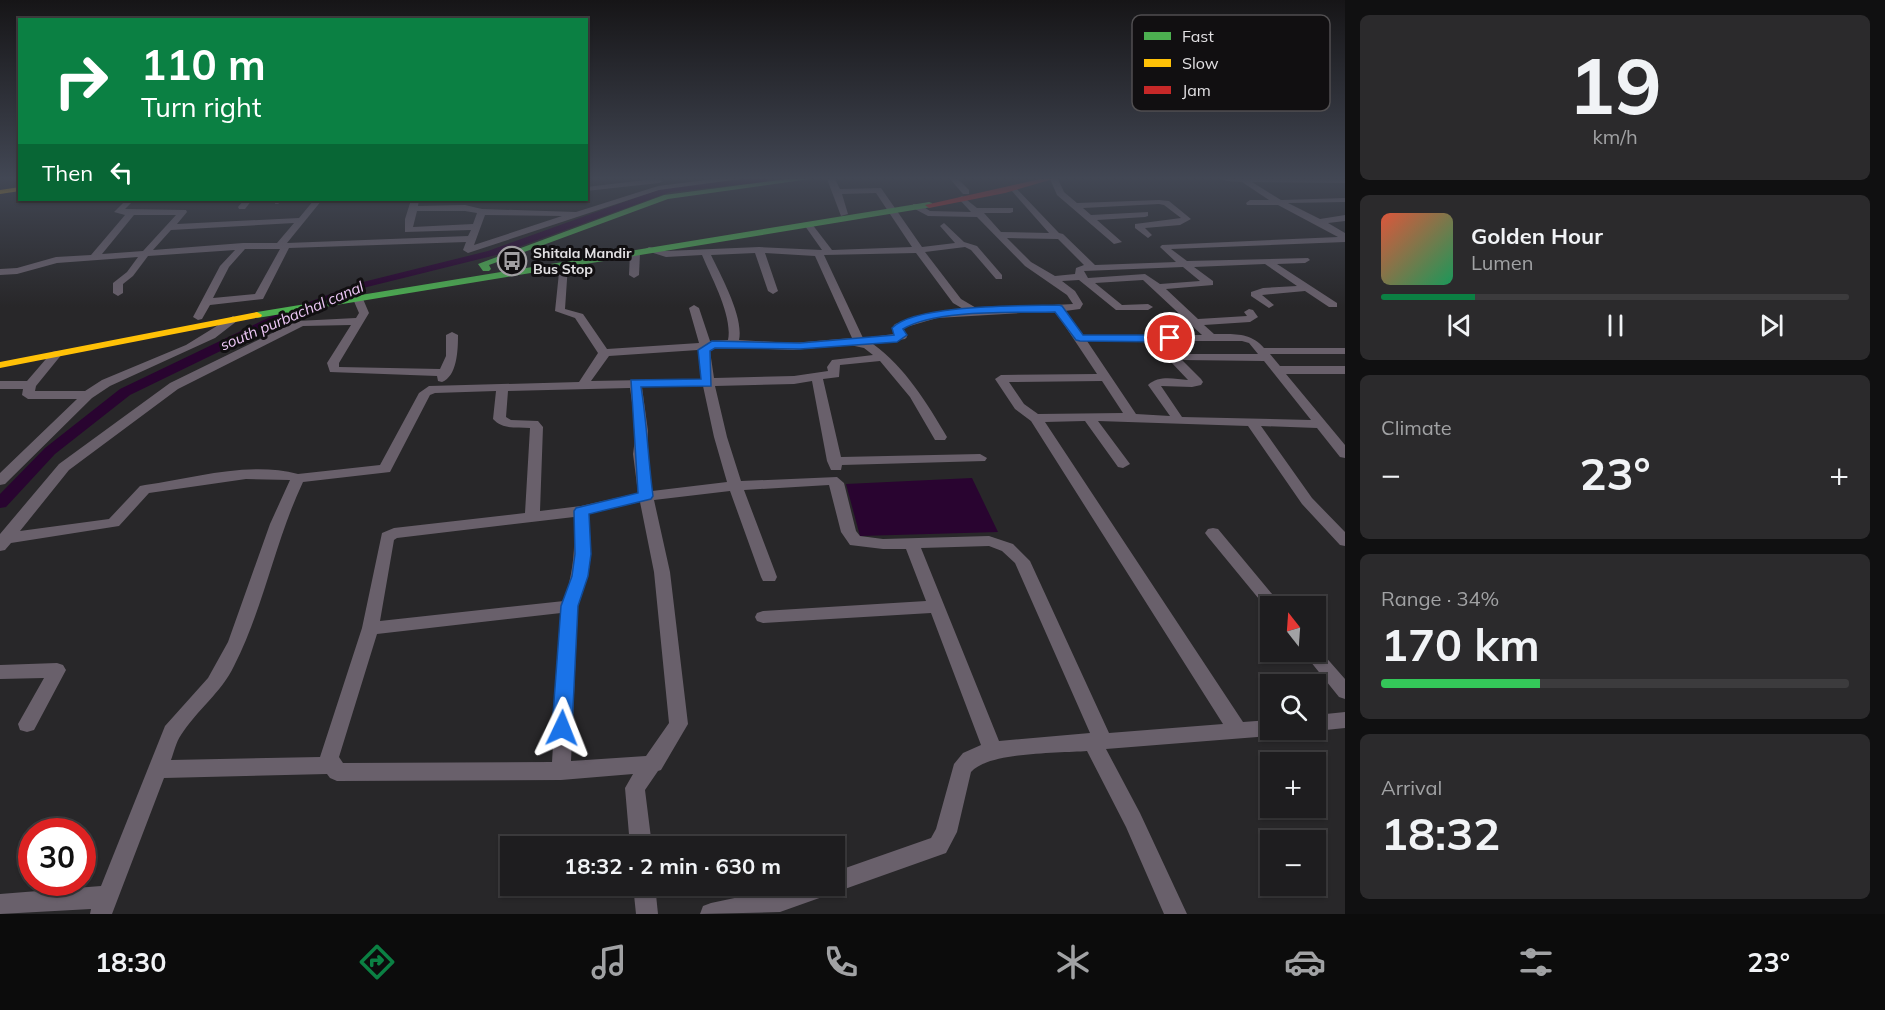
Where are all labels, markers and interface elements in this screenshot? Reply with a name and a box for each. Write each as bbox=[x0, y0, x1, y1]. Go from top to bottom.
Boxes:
legend bbox=[1132, 15, 1330, 111]
text: Fast bbox=[1182, 26, 1214, 46]
text: 19 bbox=[1568, 36, 1662, 134]
text: 110 m bbox=[141, 38, 266, 91]
icon: right bbox=[42, 42, 120, 120]
text: Slow bbox=[1182, 53, 1219, 73]
text: Jam bbox=[1182, 80, 1211, 100]
text: Turn right bbox=[141, 90, 261, 124]
text: km/h bbox=[1592, 124, 1638, 149]
icon: left bbox=[105, 156, 138, 189]
text: Then bbox=[42, 159, 93, 187]
text: Golden Hour bbox=[1471, 222, 1603, 250]
place label: Shitala Mandir Bus Stop bbox=[533, 244, 632, 278]
bus stop icon: Shitala Mandir Bus Stop bbox=[496, 245, 528, 277]
text: Lumen bbox=[1471, 250, 1533, 275]
water label: south purbachal canal bbox=[217, 277, 367, 354]
icon: previous bbox=[1443, 309, 1476, 342]
icon: pause bbox=[1599, 309, 1632, 342]
icon: next bbox=[1755, 309, 1788, 342]
pin bbox=[1144, 312, 1195, 363]
icon: arrive bbox=[1153, 321, 1186, 354]
text: Climate bbox=[1381, 415, 1452, 440]
text: 23° bbox=[1579, 445, 1651, 501]
text: − bbox=[1381, 453, 1401, 494]
text: + bbox=[1829, 453, 1849, 494]
text: Range · 34% bbox=[1381, 586, 1499, 611]
north arrow bbox=[1260, 596, 1326, 662]
map controls bbox=[1260, 596, 1326, 896]
text: 170 km bbox=[1381, 616, 1540, 672]
button: search bbox=[1260, 674, 1326, 740]
position arrow bbox=[530, 696, 594, 760]
button: + bbox=[1260, 752, 1326, 818]
text: Arrival bbox=[1381, 775, 1442, 800]
text: 18:32 bbox=[1381, 805, 1500, 861]
speed limit sign: 30 bbox=[18, 818, 96, 896]
button: − bbox=[1260, 830, 1326, 896]
text: 18:32 · 2 min · 630 m bbox=[564, 852, 781, 880]
icon: directions bbox=[356, 941, 398, 983]
icon: music bbox=[588, 941, 630, 983]
icon: phone bbox=[820, 941, 862, 983]
icon: climate bbox=[1052, 941, 1094, 983]
icon: car bbox=[1284, 941, 1326, 983]
icon: filters bbox=[1515, 941, 1557, 983]
text: 18:30 bbox=[95, 945, 166, 979]
text: 23° bbox=[1747, 945, 1790, 979]

